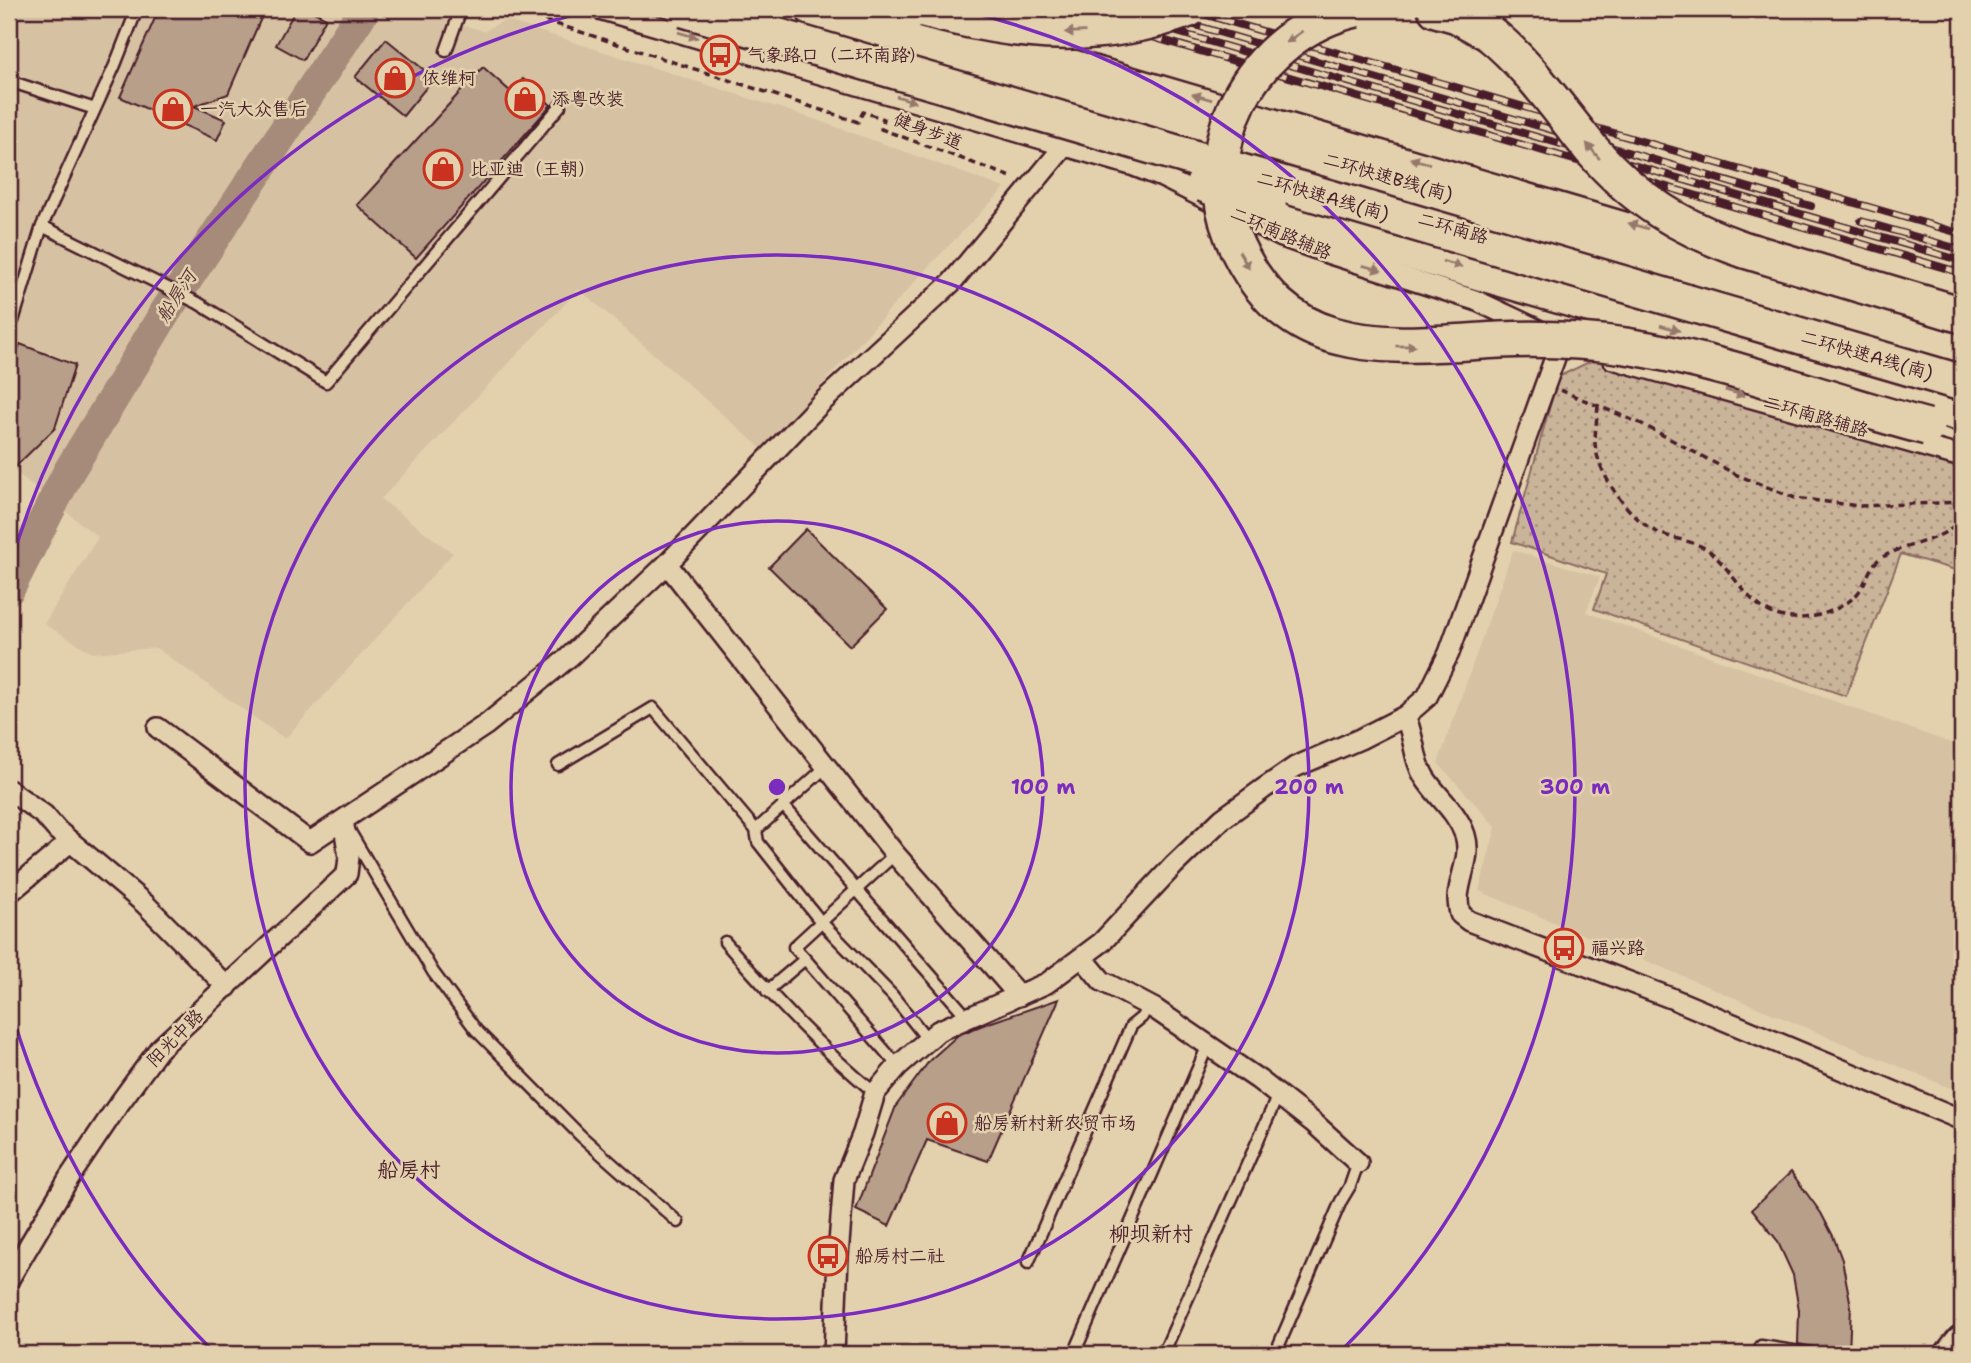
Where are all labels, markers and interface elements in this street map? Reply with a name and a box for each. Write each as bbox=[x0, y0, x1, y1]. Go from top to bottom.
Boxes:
one-way arrow bbox=[1064, 27, 1086, 38]
one-way arrow bbox=[678, 30, 699, 40]
one-way arrow bbox=[1285, 30, 1303, 44]
bus stop icon: 气象路口（二环南路） bbox=[699, 34, 741, 76]
place label: 气象路口（二环南路） bbox=[747, 43, 927, 67]
shop icon: 依维柯 bbox=[374, 57, 416, 99]
place label: 依维柯 bbox=[422, 66, 476, 90]
shop icon: 添粤改装 bbox=[504, 78, 546, 120]
place label: 添粤改装 bbox=[552, 87, 624, 111]
shop icon: 一汽大众售后 bbox=[152, 88, 194, 130]
one-way arrow bbox=[1191, 92, 1212, 102]
one-way arrow bbox=[896, 94, 917, 104]
place label: 一汽大众售后 bbox=[200, 97, 308, 121]
street label: 健身步道 bbox=[890, 107, 966, 155]
one-way arrow bbox=[1586, 142, 1601, 159]
street label: 二环快速B线(南) bbox=[1320, 147, 1456, 207]
shop icon: 比亚迪（王朝） bbox=[422, 148, 464, 190]
one-way arrow bbox=[1409, 156, 1430, 166]
place label: 比亚迪（王朝） bbox=[470, 157, 596, 181]
street label: 二环快速A线(南) bbox=[1254, 166, 1392, 226]
street label: 二环南路辅路 bbox=[1227, 201, 1335, 265]
street label: 二环南路 bbox=[1415, 207, 1491, 249]
one-way arrow bbox=[1627, 220, 1648, 230]
one-way arrow bbox=[1238, 250, 1250, 269]
one-way arrow bbox=[1442, 259, 1463, 269]
water label: 船房河 bbox=[150, 263, 204, 327]
one-way arrow bbox=[1362, 263, 1383, 273]
one-way arrow bbox=[1660, 324, 1681, 334]
street label: 二环快速A线(南) bbox=[1798, 325, 1936, 385]
one-way arrow bbox=[1395, 340, 1417, 351]
one-way arrow bbox=[1724, 388, 1746, 399]
street label: 二环南路辅路 bbox=[1761, 390, 1871, 442]
text: 100 m bbox=[1011, 773, 1075, 801]
text: 200 m bbox=[1274, 773, 1344, 801]
text: 300 m bbox=[1540, 773, 1610, 801]
centre of rings bbox=[765, 775, 789, 799]
bus stop icon: 福兴路 bbox=[1543, 927, 1585, 969]
place label: 福兴路 bbox=[1591, 936, 1645, 960]
street label: 阳光中路 bbox=[141, 1004, 209, 1072]
shop icon: 船房新村新农贸市场 bbox=[926, 1102, 968, 1144]
place label: 船房新村新农贸市场 bbox=[974, 1111, 1136, 1135]
district label: 船房村 bbox=[378, 1156, 441, 1184]
district label: 柳坝新村 bbox=[1109, 1220, 1193, 1248]
bus stop icon: 船房村二社 bbox=[807, 1235, 849, 1277]
place label: 船房村二社 bbox=[855, 1244, 945, 1268]

